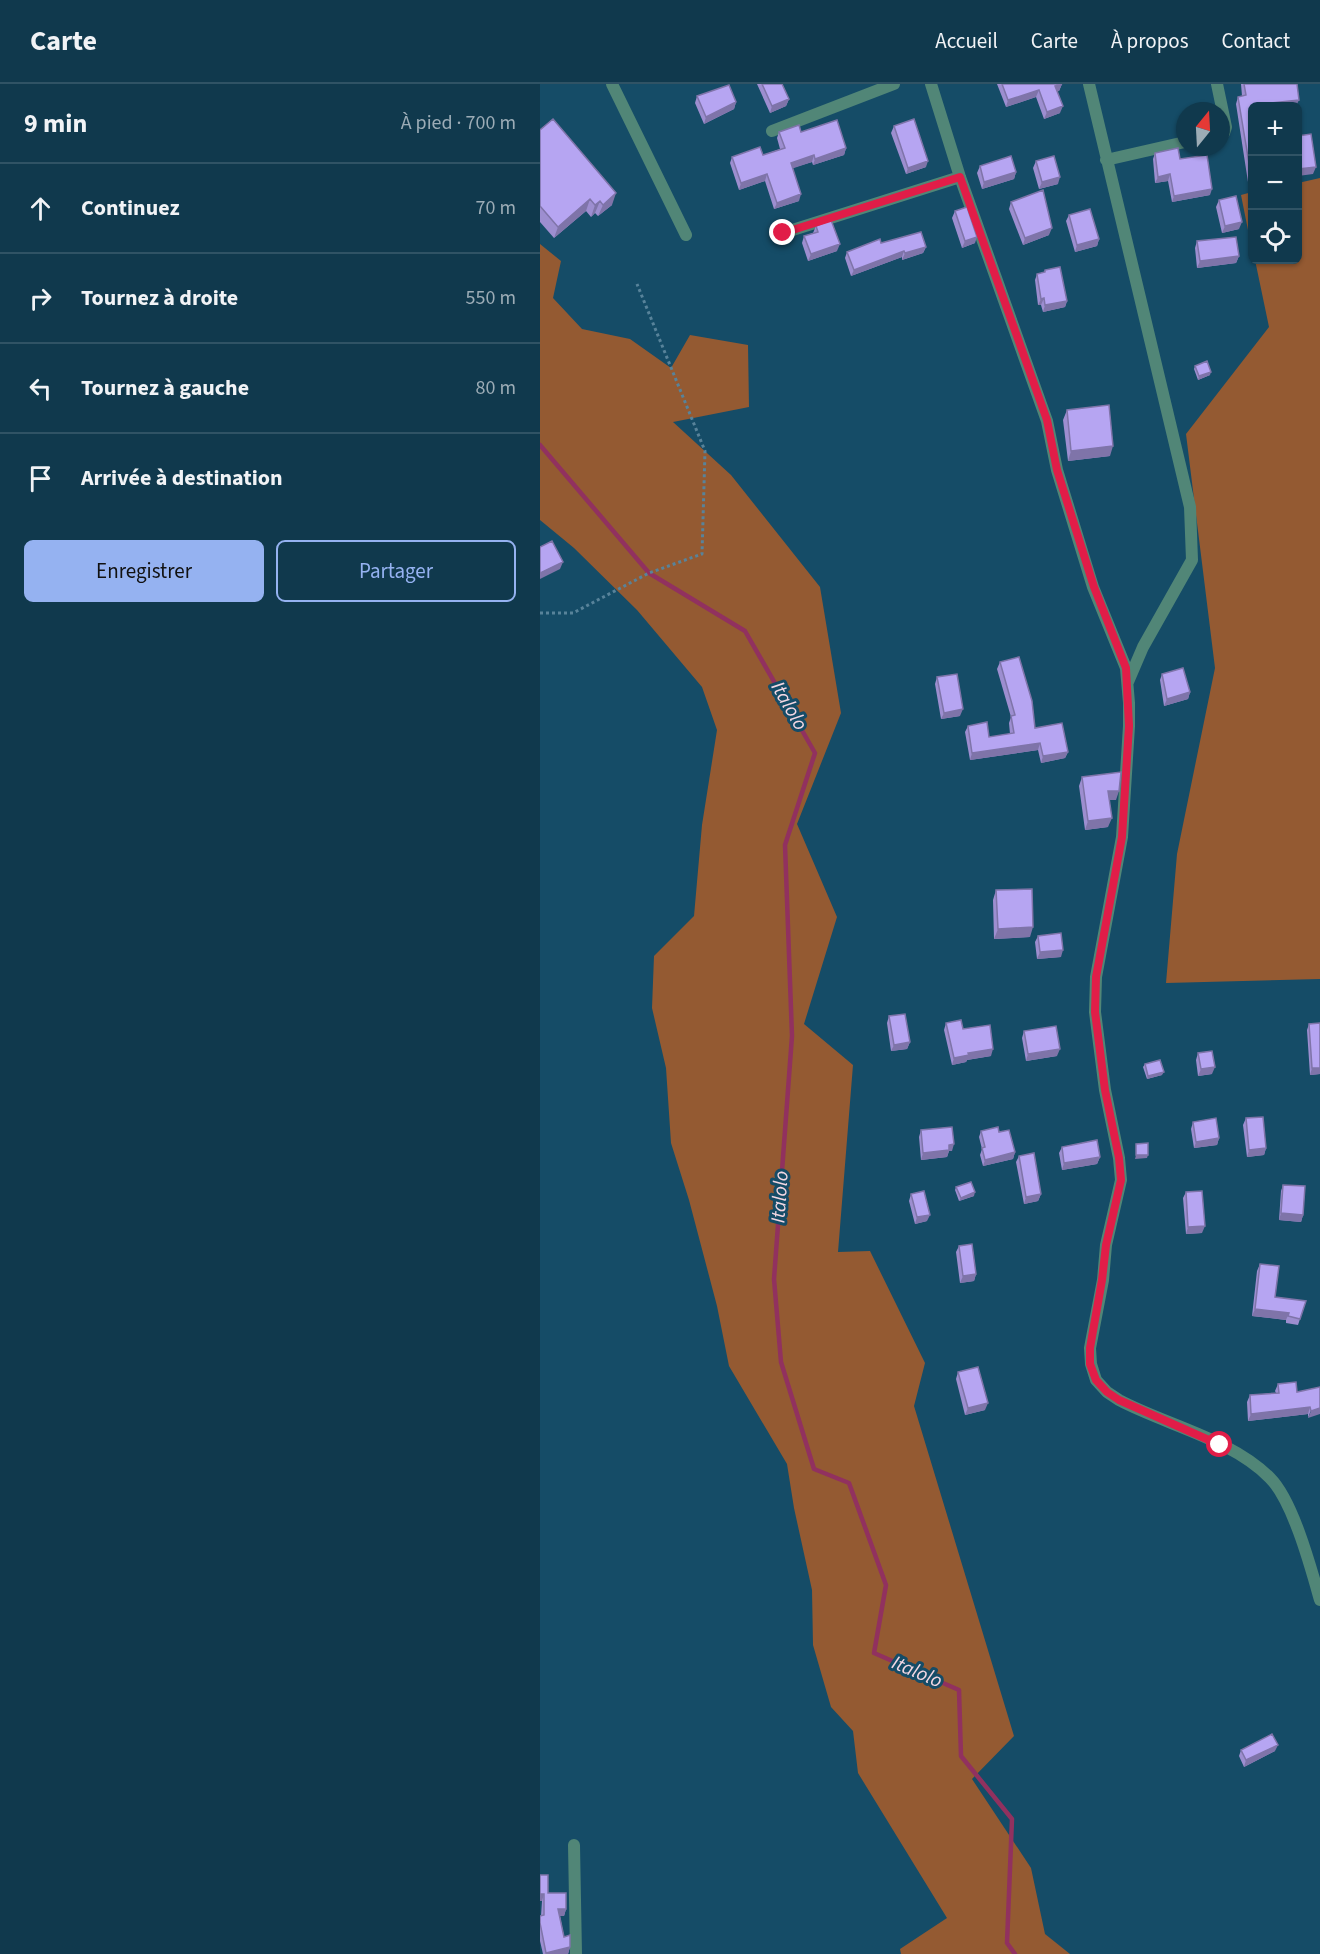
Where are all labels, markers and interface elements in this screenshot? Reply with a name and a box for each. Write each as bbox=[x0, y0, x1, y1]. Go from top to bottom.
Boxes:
text: Carte bbox=[30, 21, 97, 61]
text: Accueil bbox=[935, 26, 998, 56]
text: Carte bbox=[1031, 26, 1078, 56]
text: À propos bbox=[1111, 26, 1188, 56]
text: Contact bbox=[1221, 26, 1290, 56]
north arrow bbox=[1176, 102, 1230, 156]
map controls bbox=[1248, 102, 1302, 264]
button: + bbox=[1248, 102, 1302, 156]
text: 9 min bbox=[24, 105, 87, 142]
text: À pied · 700 m bbox=[401, 109, 516, 137]
button: − bbox=[1248, 156, 1302, 210]
icon: ahead bbox=[24, 192, 57, 225]
text: Continuez bbox=[81, 192, 180, 224]
text: 70 m bbox=[476, 194, 516, 222]
button: locate bbox=[1248, 210, 1302, 264]
route end bbox=[769, 219, 795, 245]
icon: right bbox=[24, 282, 57, 315]
text: Tournez à droite bbox=[81, 282, 238, 314]
text: 550 m bbox=[466, 284, 516, 312]
icon: left bbox=[24, 372, 57, 405]
text: Tournez à gauche bbox=[81, 372, 249, 404]
text: 80 m bbox=[476, 374, 516, 402]
icon: arrive bbox=[24, 462, 57, 495]
text: Arrivée à destination bbox=[81, 462, 283, 494]
button: Enregistrer bbox=[24, 540, 264, 602]
button: Partager bbox=[276, 540, 516, 602]
water label: Italolo bbox=[764, 676, 814, 736]
water label: Italolo bbox=[764, 1170, 796, 1224]
route start bbox=[1206, 1431, 1232, 1457]
water label: Italolo bbox=[887, 1649, 947, 1695]

